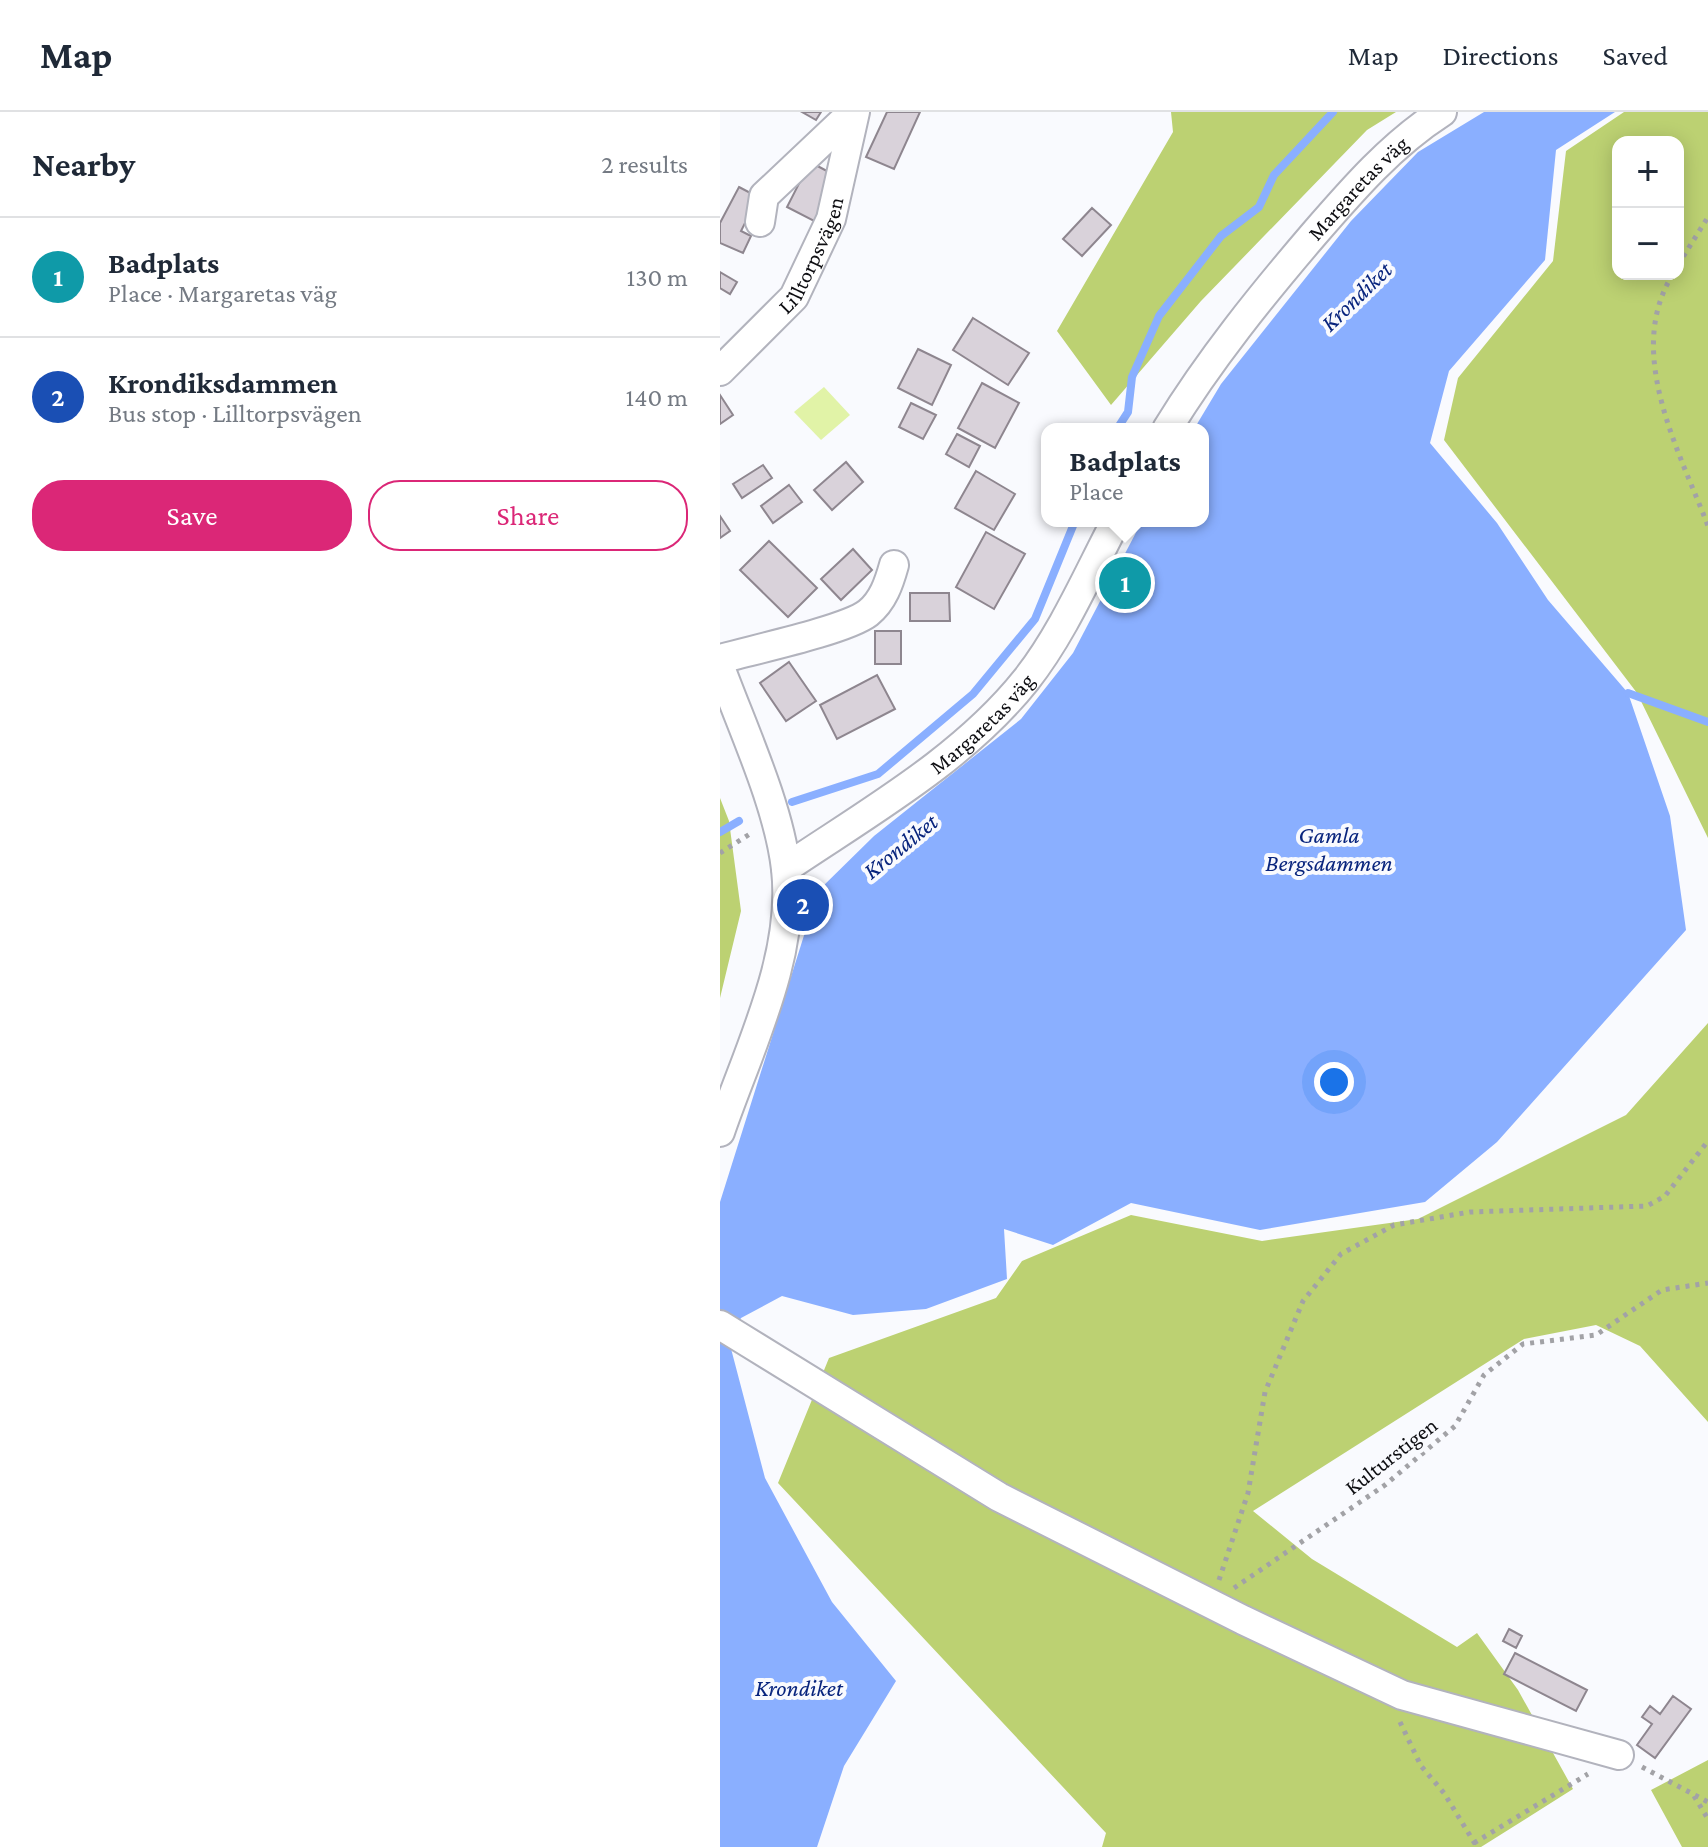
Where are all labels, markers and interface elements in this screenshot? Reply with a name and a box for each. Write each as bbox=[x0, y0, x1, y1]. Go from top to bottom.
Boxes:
text: Map bbox=[40, 34, 113, 76]
text: Map bbox=[1348, 40, 1399, 71]
text: Directions bbox=[1443, 40, 1558, 71]
text: Saved bbox=[1602, 40, 1668, 71]
street label: Margaretas väg bbox=[1302, 130, 1413, 245]
map controls bbox=[1612, 136, 1684, 280]
button: + bbox=[1612, 136, 1684, 208]
text: Nearby bbox=[32, 146, 135, 183]
text: 2 results bbox=[601, 150, 688, 179]
street label: Lilltorpsvägen bbox=[773, 194, 848, 318]
button: − bbox=[1612, 208, 1684, 280]
text: Badplats bbox=[108, 246, 219, 279]
water label: Krondiket bbox=[1315, 255, 1398, 336]
text: 1 bbox=[53, 263, 63, 292]
text: 130 m bbox=[627, 263, 688, 292]
text: Place · Margaretas väg bbox=[108, 279, 337, 308]
text: Krondiksdammen bbox=[108, 366, 338, 399]
text: 2 bbox=[51, 383, 65, 412]
text: 140 m bbox=[626, 383, 688, 412]
text: Bus stop · Lilltorpsvägen bbox=[108, 399, 362, 428]
popup bbox=[1041, 423, 1209, 527]
text: Badplats bbox=[1069, 444, 1181, 477]
text: Place bbox=[1069, 477, 1123, 506]
button: Save bbox=[32, 480, 352, 551]
button: Share bbox=[368, 480, 688, 551]
pin: 1 bbox=[1099, 553, 1151, 613]
street label: Margaretas väg bbox=[925, 668, 1039, 779]
water label: Krondiket bbox=[857, 807, 943, 884]
water label: Gamla Bergsdammen bbox=[1265, 821, 1393, 876]
pin: 2 bbox=[777, 875, 829, 935]
your location bbox=[1314, 1062, 1354, 1102]
street label: Kulturstigen bbox=[1340, 1412, 1442, 1500]
water label: Krondiket bbox=[755, 1674, 844, 1701]

